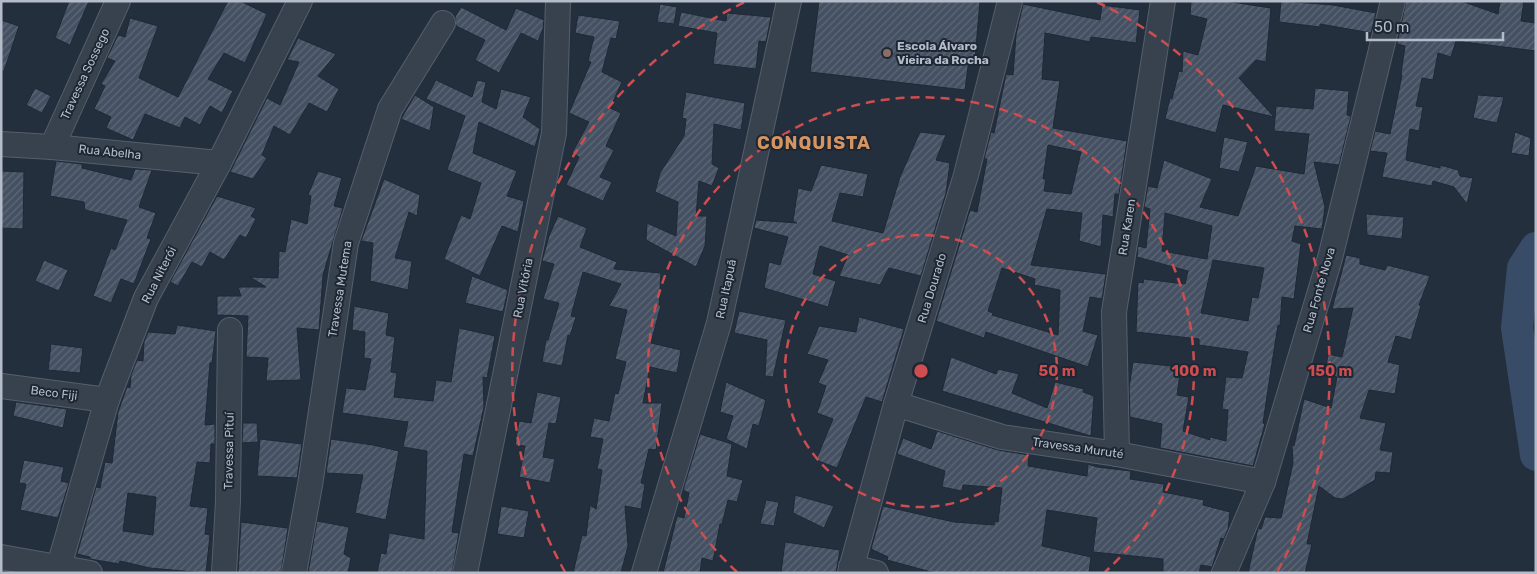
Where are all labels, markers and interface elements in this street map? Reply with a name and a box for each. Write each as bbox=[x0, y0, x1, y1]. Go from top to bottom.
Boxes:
scale bar bbox=[1367, 10, 1503, 42]
text: 50 m bbox=[1374, 18, 1409, 36]
street label: Travessa Sossego bbox=[58, 26, 112, 122]
place label: Escola Álvaro Vieira da Rocha bbox=[897, 39, 989, 67]
marker: Escola Álvaro Vieira da Rocha bbox=[881, 47, 893, 59]
district label: CONQUISTA bbox=[757, 132, 871, 154]
street label: Rua Abelha bbox=[78, 142, 142, 162]
street label: Rua Karen bbox=[1116, 198, 1138, 256]
street label: Travessa Mutema bbox=[325, 240, 355, 338]
street label: Rua Niterói bbox=[139, 244, 179, 306]
street label: Rua Fonte Nova bbox=[1300, 246, 1338, 334]
street label: Rua Dourado bbox=[915, 251, 949, 325]
street label: Rua Vitória bbox=[510, 257, 536, 319]
street label: Rua Itapuã bbox=[713, 258, 739, 320]
centre of rings bbox=[912, 362, 930, 380]
text: 50 m bbox=[1039, 362, 1075, 380]
text: 100 m bbox=[1172, 362, 1216, 380]
text: 150 m bbox=[1308, 362, 1352, 380]
street label: Beco Fiji bbox=[30, 383, 78, 403]
street label: Travessa Pituí bbox=[221, 411, 237, 490]
street label: Travessa Muruté bbox=[1032, 435, 1125, 461]

